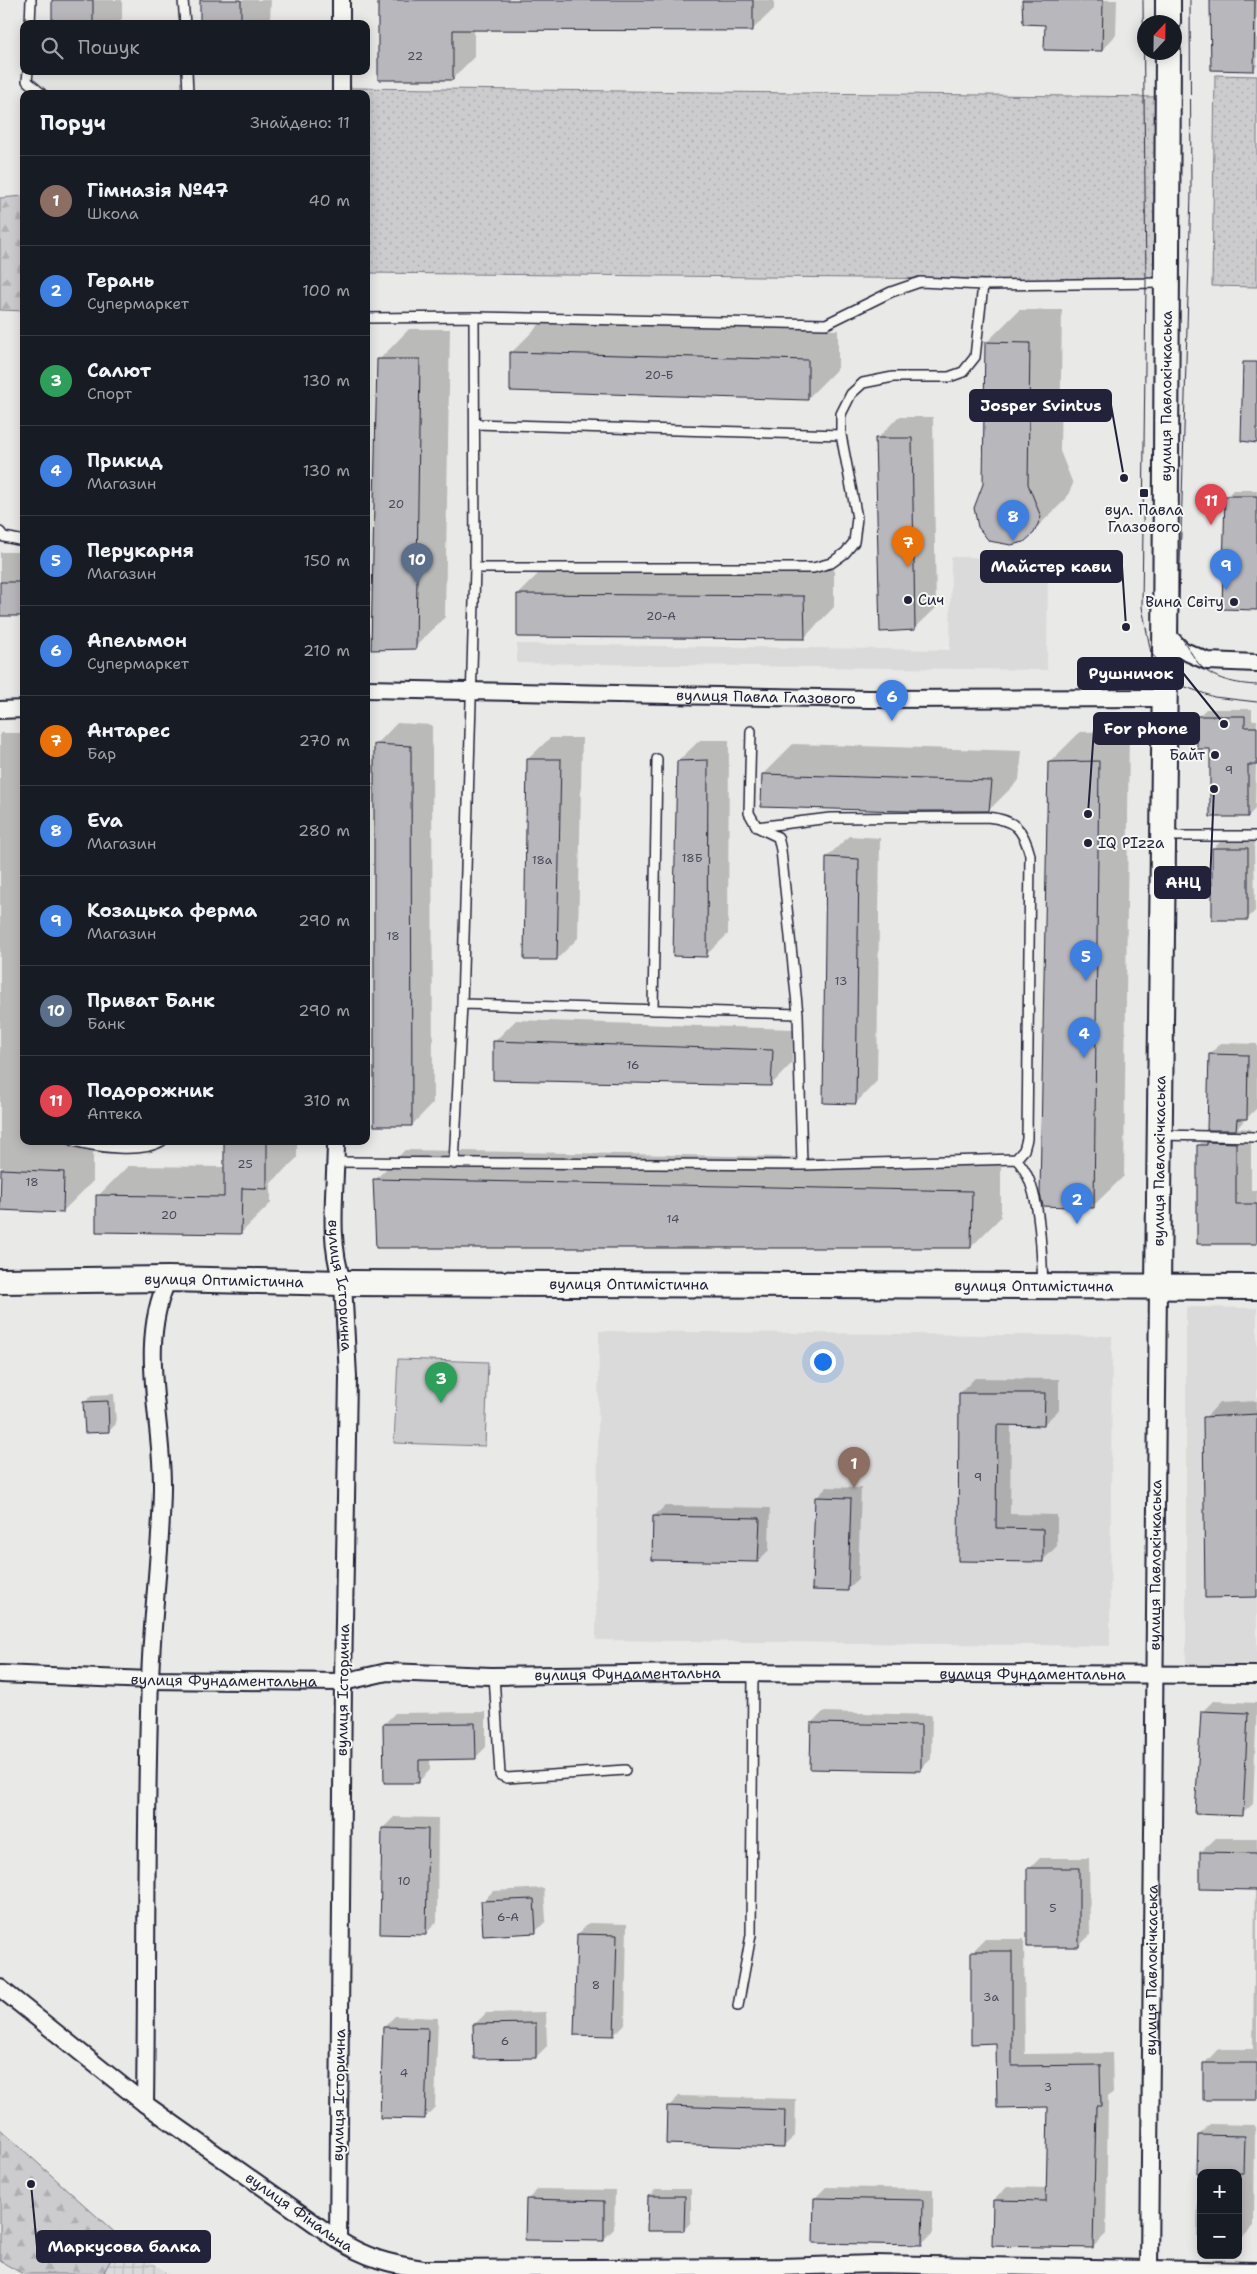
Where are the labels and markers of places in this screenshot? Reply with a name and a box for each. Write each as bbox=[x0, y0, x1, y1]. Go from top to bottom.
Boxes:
callout: Josper Svintus bbox=[970, 390, 1111, 421]
pin: 11 bbox=[1195, 484, 1227, 525]
marker: вул. Павла Глазового bbox=[1138, 487, 1150, 499]
pin: 8 bbox=[997, 500, 1029, 541]
place label: вул. Павла Глазового bbox=[1105, 500, 1184, 537]
pin: 7 bbox=[892, 526, 924, 567]
pin: 10 bbox=[401, 543, 433, 584]
pin: 9 bbox=[1210, 549, 1242, 590]
callout: Майстер кави bbox=[981, 551, 1122, 582]
place label: Сич bbox=[918, 590, 944, 610]
place label: Вина Світу bbox=[1145, 592, 1224, 612]
marker: Сич bbox=[902, 594, 914, 606]
marker: Вина Світу bbox=[1228, 596, 1240, 608]
callout: Рушничок bbox=[1078, 658, 1183, 689]
pin: 6 bbox=[876, 680, 908, 721]
callout: For phone bbox=[1094, 713, 1199, 744]
place label: Байт bbox=[1169, 745, 1205, 765]
marker: Байт bbox=[1209, 749, 1221, 761]
place label: IQ PIzza bbox=[1098, 833, 1165, 853]
marker: IQ PIzza bbox=[1082, 837, 1094, 849]
callout: АНЦ bbox=[1155, 867, 1210, 898]
pin: 5 bbox=[1070, 940, 1102, 981]
pin: 4 bbox=[1068, 1017, 1100, 1058]
pin: 2 bbox=[1061, 1183, 1093, 1224]
pin: 3 bbox=[425, 1362, 457, 1403]
pin: 1 bbox=[838, 1447, 870, 1488]
callout: Маркусова балка bbox=[37, 2231, 210, 2262]

